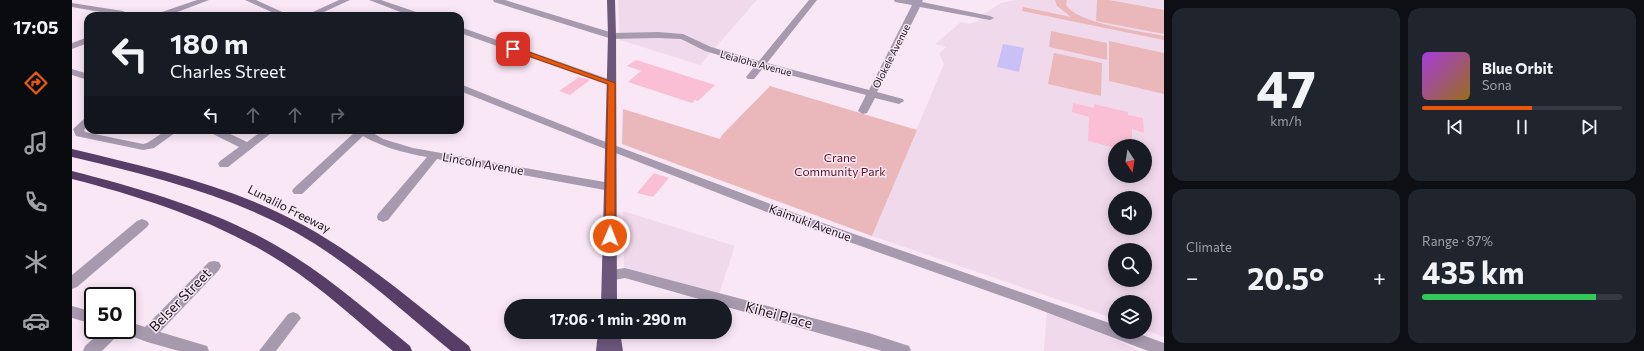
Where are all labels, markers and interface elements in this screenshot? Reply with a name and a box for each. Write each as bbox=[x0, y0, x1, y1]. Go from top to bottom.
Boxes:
text: 17:05 bbox=[13, 16, 59, 38]
street label: Olokele Avenue bbox=[870, 22, 912, 90]
text: 180 m bbox=[170, 26, 248, 60]
icon: left bbox=[104, 28, 156, 80]
pin bbox=[496, 32, 530, 66]
icon: arrive bbox=[502, 38, 524, 60]
street label: Leialoha Avenue bbox=[719, 48, 793, 78]
text: 47 bbox=[1256, 55, 1316, 119]
text: Blue Orbit bbox=[1482, 59, 1553, 77]
text: Charles Street bbox=[170, 60, 286, 82]
icon: directions bbox=[22, 69, 50, 97]
text: Sona bbox=[1482, 77, 1512, 93]
icon: left bbox=[200, 104, 222, 126]
icon: ahead bbox=[242, 104, 264, 126]
icon: ahead bbox=[284, 104, 306, 126]
icon: right bbox=[326, 104, 348, 126]
text: km/h bbox=[1270, 113, 1302, 129]
icon: previous bbox=[1444, 116, 1466, 138]
icon: pause bbox=[1511, 116, 1533, 138]
icon: next bbox=[1578, 116, 1600, 138]
icon: music bbox=[22, 129, 50, 157]
north arrow bbox=[1108, 139, 1152, 183]
map controls bbox=[1108, 139, 1152, 339]
street label: Lincoln Avenue bbox=[441, 149, 525, 177]
park label: Crane Community Park bbox=[794, 150, 886, 178]
street label: Lunalilo Freeway bbox=[246, 181, 333, 235]
icon: phone bbox=[22, 188, 50, 216]
button: sound bbox=[1108, 191, 1152, 235]
street label: Kaimuki Avenue bbox=[767, 201, 853, 243]
position arrow bbox=[589, 215, 631, 257]
text: Range · 87% bbox=[1422, 233, 1493, 249]
text: Climate bbox=[1186, 239, 1232, 255]
button: search bbox=[1108, 243, 1152, 287]
icon: climate bbox=[22, 248, 50, 276]
text: 435 km bbox=[1422, 253, 1525, 290]
text: 20.5° bbox=[1247, 259, 1324, 296]
street label: Belser Street bbox=[145, 264, 214, 335]
text: − bbox=[1186, 264, 1199, 291]
text: + bbox=[1373, 264, 1386, 291]
speed limit sign: 50 bbox=[84, 287, 136, 339]
button: layers bbox=[1108, 295, 1152, 339]
street label: Kihei Place bbox=[744, 297, 814, 332]
icon: car bbox=[22, 307, 50, 335]
text: 17:06 · 1 min · 290 m bbox=[550, 310, 686, 328]

